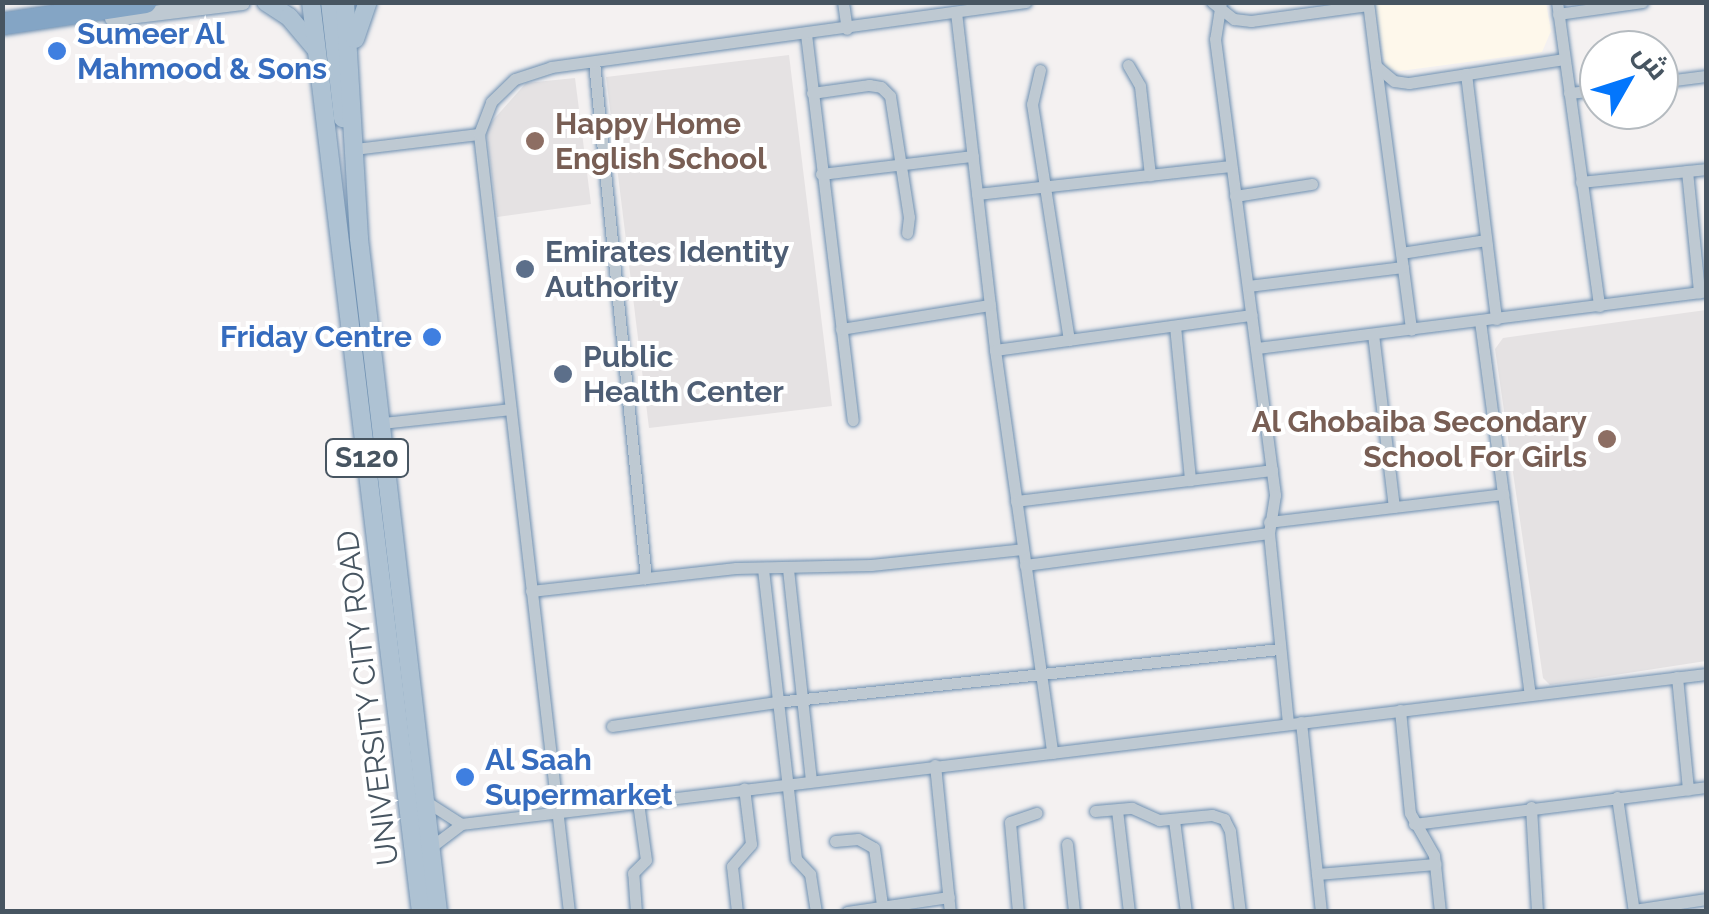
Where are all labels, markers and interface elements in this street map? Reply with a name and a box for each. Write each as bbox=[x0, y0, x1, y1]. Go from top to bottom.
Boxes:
place label: Sumeer Al Mahmood & Sons bbox=[77, 16, 327, 86]
north arrow bbox=[1579, 30, 1679, 130]
text: ش bbox=[1627, 38, 1675, 86]
marker: Sumeer Al Mahmood & Sons bbox=[46, 40, 68, 62]
place label: Happy Home English School bbox=[555, 106, 767, 176]
marker: Happy Home English School bbox=[524, 130, 546, 152]
place label: Emirates Identity Authority bbox=[545, 234, 789, 304]
marker: Emirates Identity Authority bbox=[514, 258, 536, 280]
place label: Friday Centre bbox=[219, 319, 412, 355]
marker: Friday Centre bbox=[421, 326, 443, 348]
place label: Public Health Center bbox=[583, 339, 784, 410]
marker: Public Health Center bbox=[552, 363, 574, 385]
place label: Al Ghobaiba Secondary School For Girls bbox=[1251, 404, 1587, 474]
marker: Al Ghobaiba Secondary School For Girls bbox=[1596, 428, 1618, 450]
road number: S120 bbox=[324, 435, 410, 481]
street label: UNIVERSITY CITY ROAD bbox=[329, 527, 407, 869]
place label: Al Saah Supermarket bbox=[485, 742, 672, 812]
marker: Al Saah Supermarket bbox=[454, 766, 476, 788]

